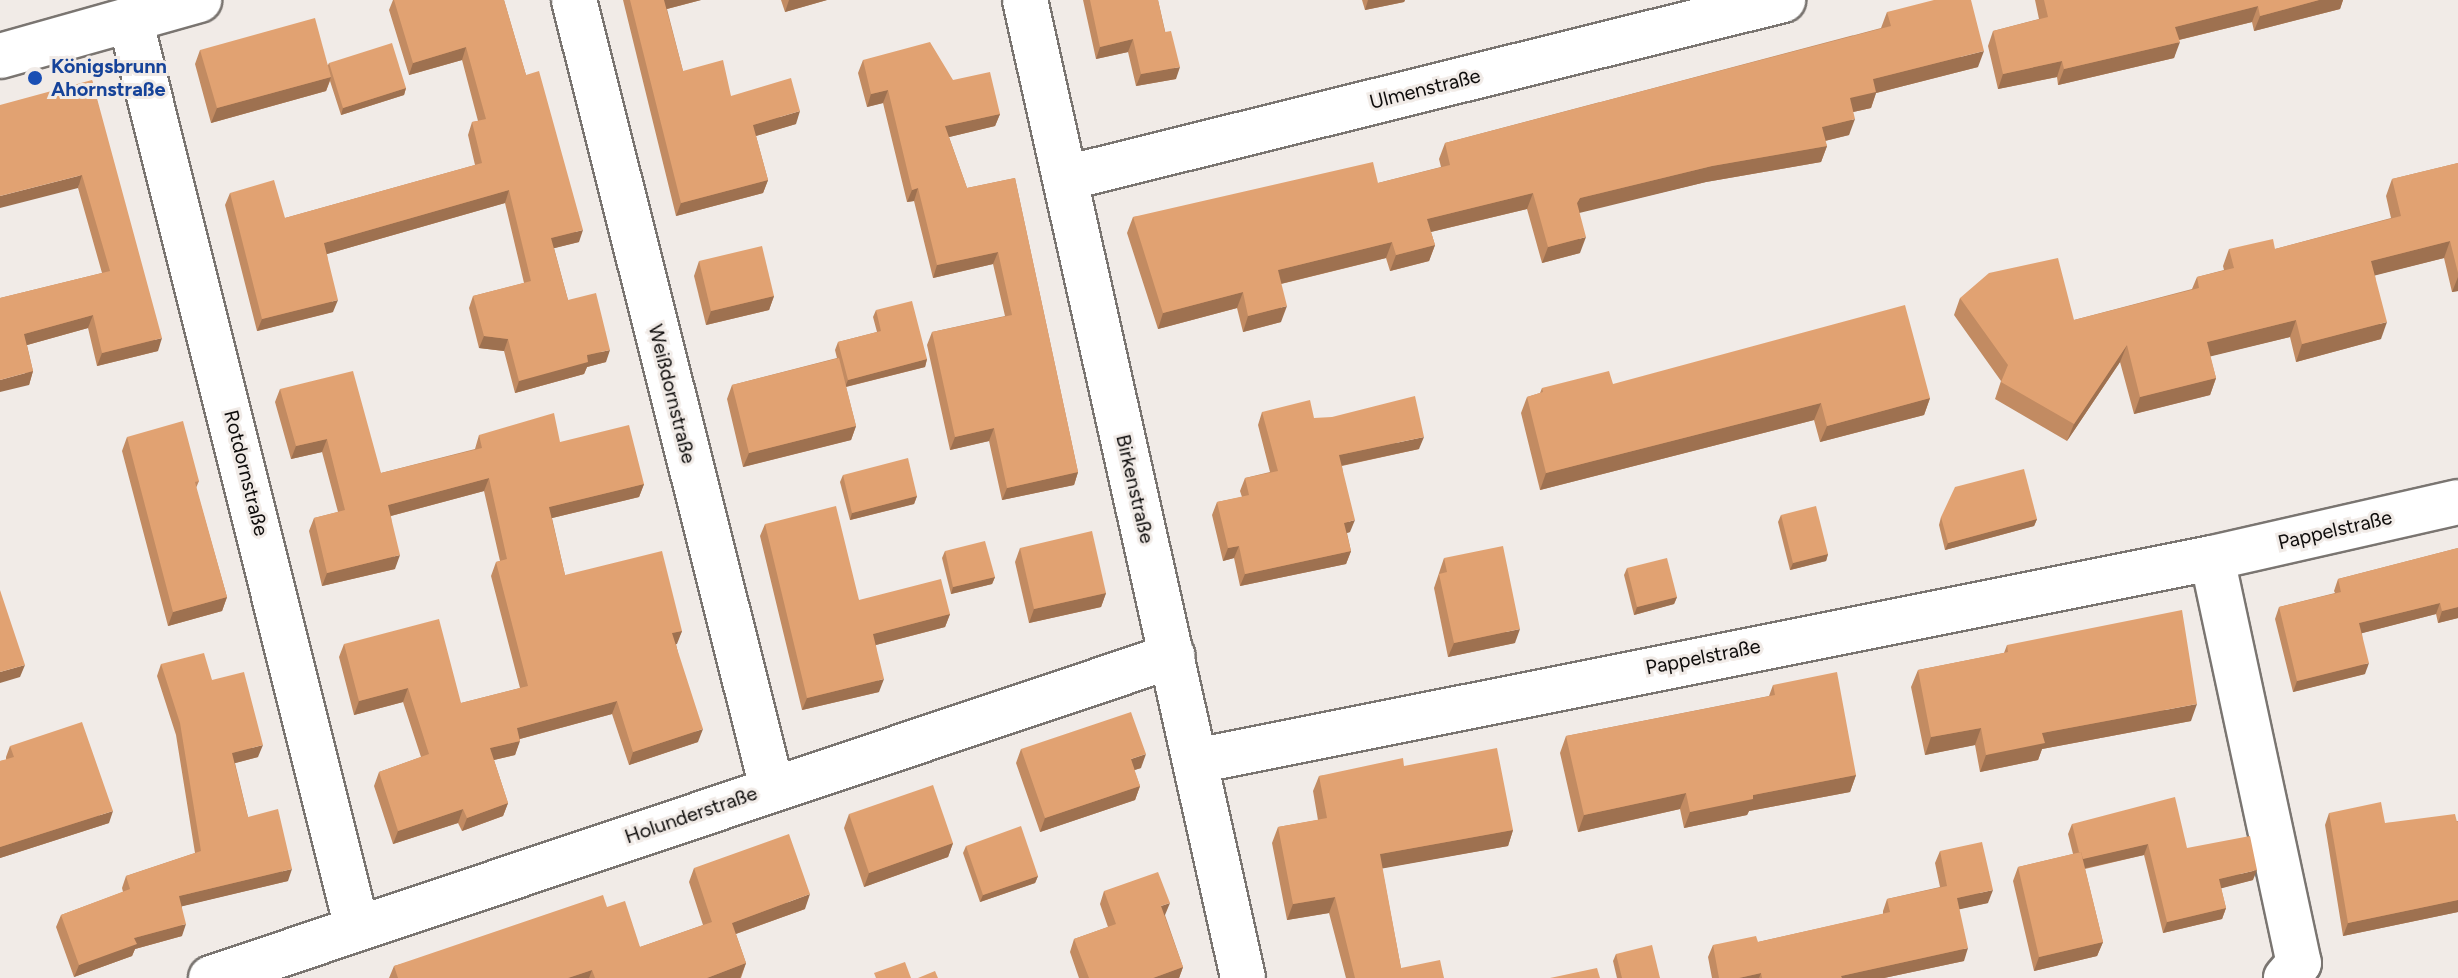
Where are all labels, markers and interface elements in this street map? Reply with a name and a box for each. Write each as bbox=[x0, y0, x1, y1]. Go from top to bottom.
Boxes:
place label: Königsbrunn Ahornstraße bbox=[51, 54, 167, 101]
street label: Ulmenstraße bbox=[1367, 64, 1483, 114]
marker: Königsbrunn Ahornstraße bbox=[26, 69, 44, 87]
street label: Weißdornstraße bbox=[643, 322, 701, 466]
street label: Rotdornstraße bbox=[219, 408, 273, 538]
street label: Birkenstraße bbox=[1111, 432, 1159, 546]
street label: Pappelstraße bbox=[2276, 505, 2394, 555]
street label: Pappelstraße bbox=[1643, 634, 1763, 680]
street label: Holunderstraße bbox=[621, 781, 761, 849]

